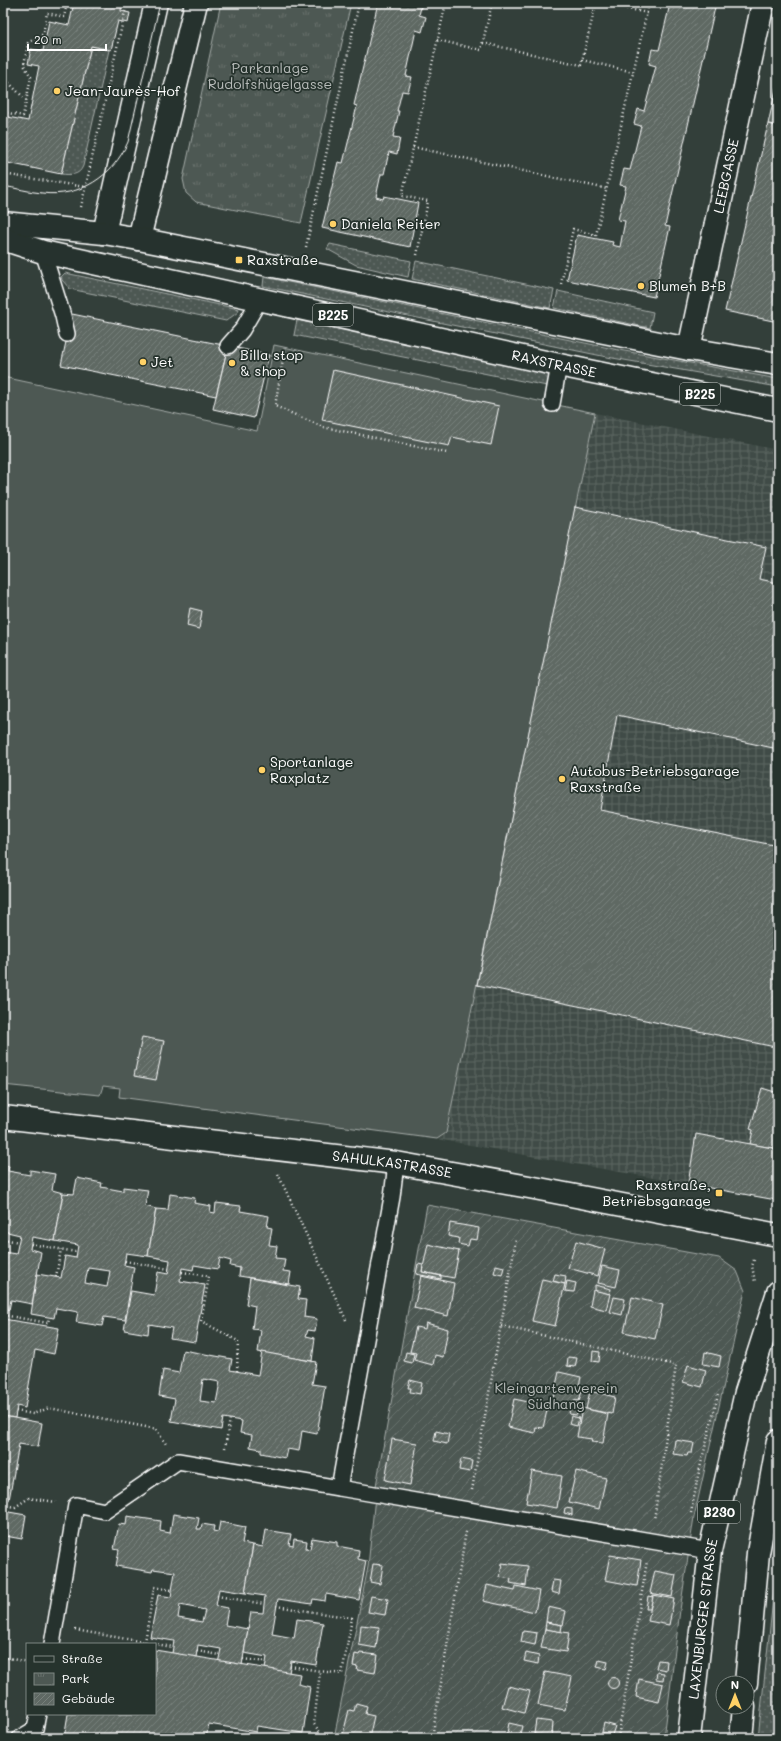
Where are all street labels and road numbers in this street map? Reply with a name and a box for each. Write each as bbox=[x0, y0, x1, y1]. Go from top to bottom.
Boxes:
street label: LEEBGASSE bbox=[708, 137, 743, 215]
road number: B225 bbox=[313, 304, 353, 326]
street label: RAXSTRASSE bbox=[510, 345, 598, 381]
road number: B225 bbox=[680, 383, 720, 405]
street label: SAHULKASTRASSE bbox=[331, 1146, 454, 1182]
road number: B230 bbox=[698, 1501, 740, 1523]
street label: LAXENBURGER STRASSE bbox=[683, 1536, 722, 1700]

